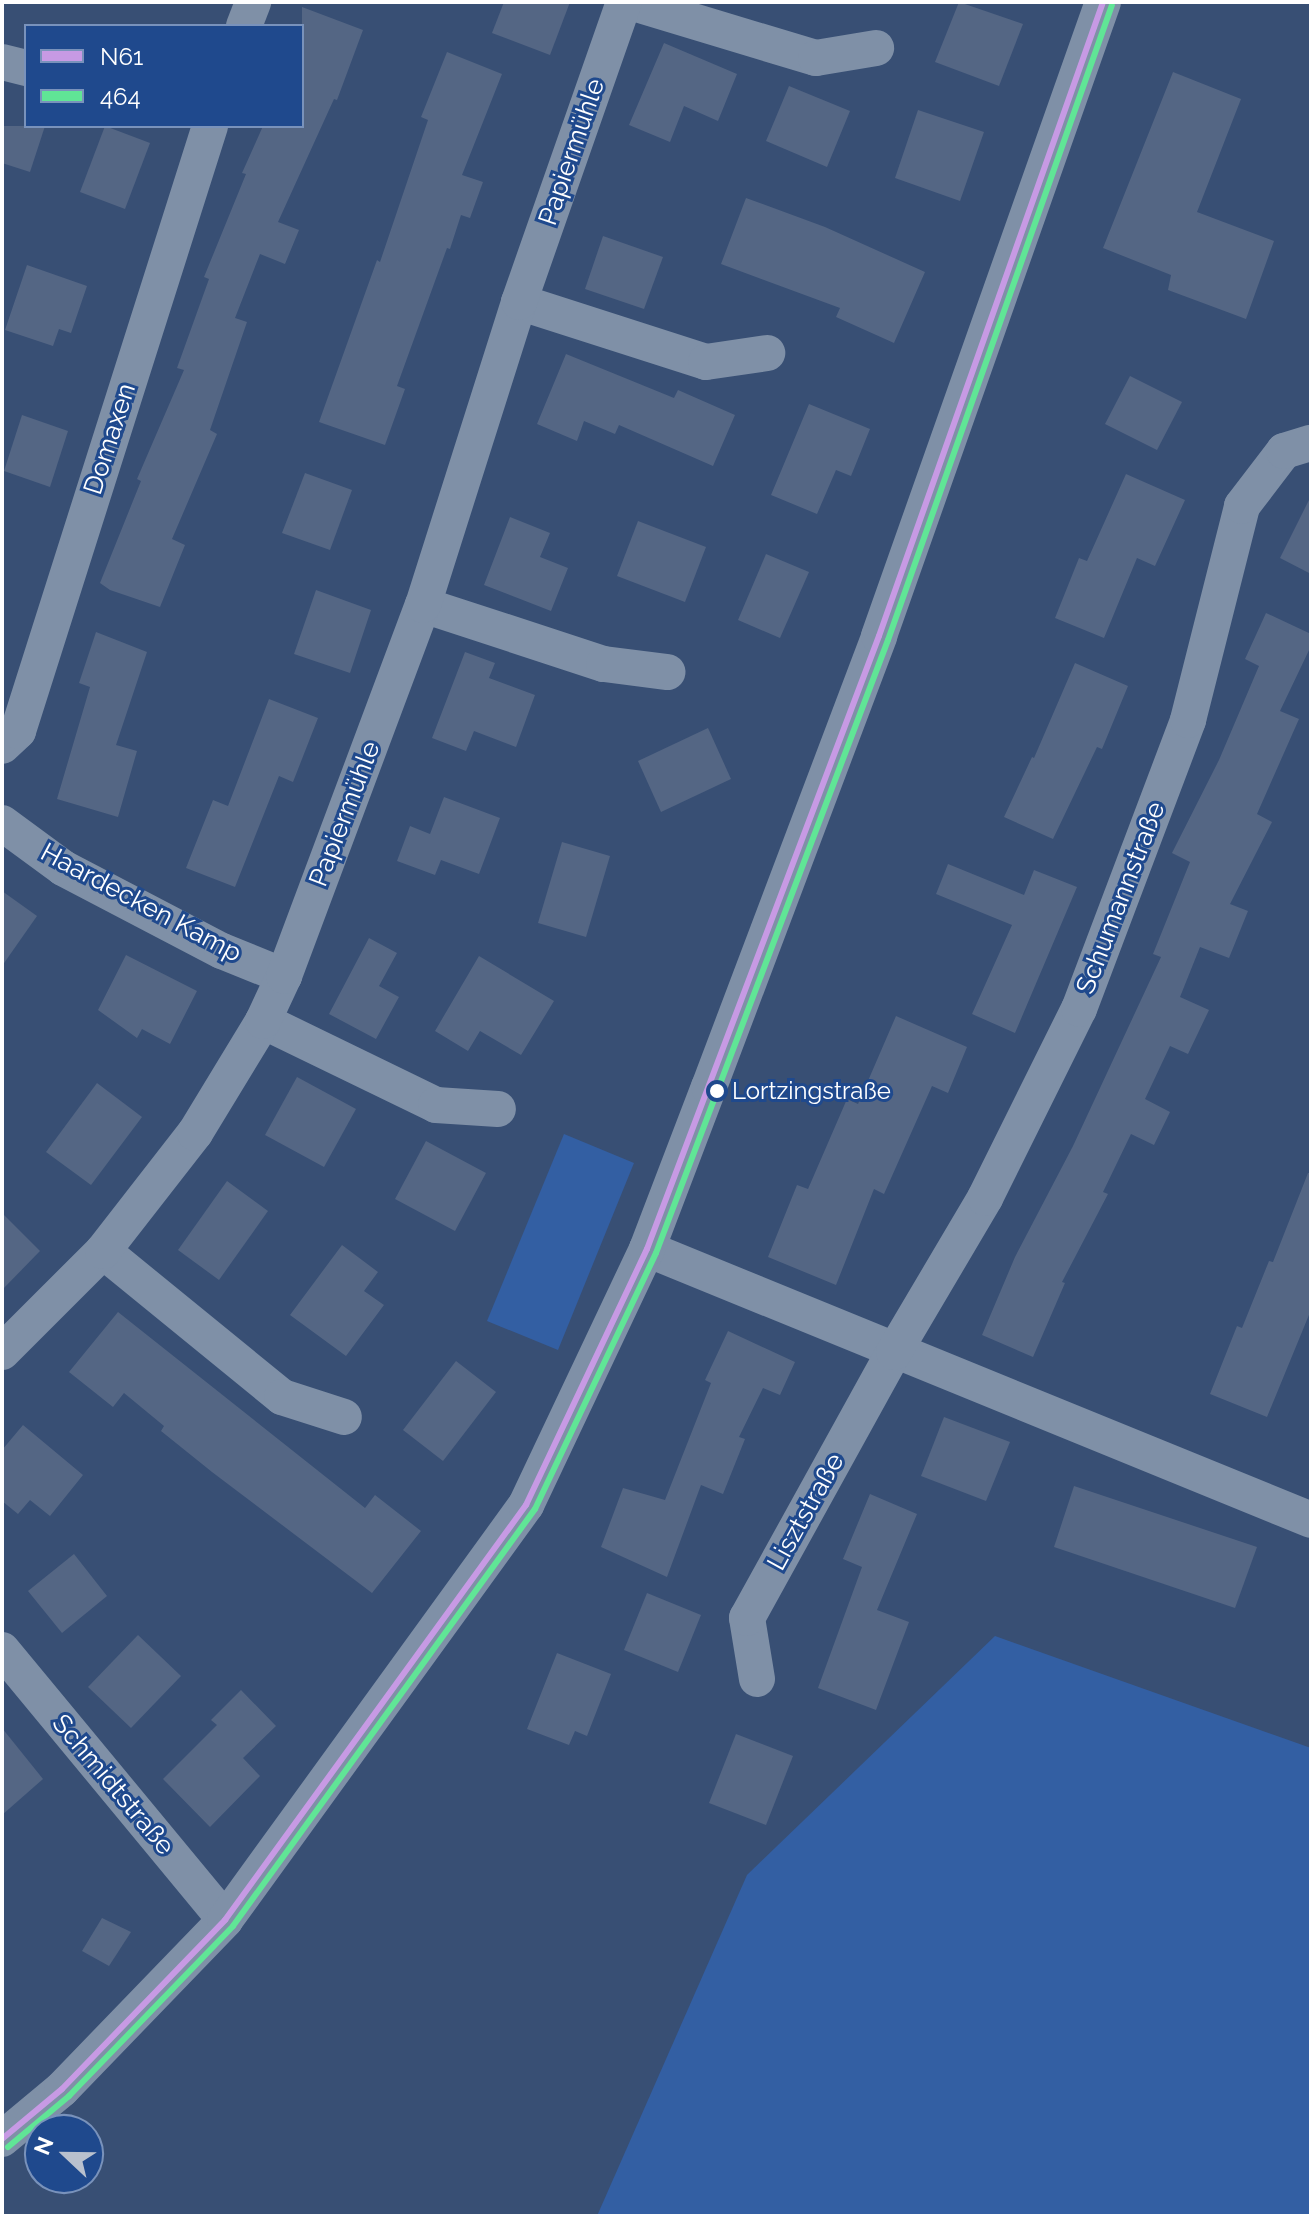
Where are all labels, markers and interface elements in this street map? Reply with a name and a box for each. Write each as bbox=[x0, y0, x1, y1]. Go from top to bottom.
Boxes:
legend bbox=[24, 24, 304, 128]
text: N61 bbox=[100, 42, 143, 71]
street label: Papiermühle bbox=[532, 75, 612, 229]
text: 464 bbox=[100, 82, 141, 111]
street label: Domaxen bbox=[77, 379, 143, 499]
street label: Papiermühle bbox=[303, 737, 387, 891]
street label: Schumannstraße bbox=[1070, 798, 1172, 998]
street label: Haardecken Kamp bbox=[35, 837, 247, 969]
place label: Lortzingstraße bbox=[732, 1077, 891, 1105]
marker: Lortzingstraße bbox=[709, 1083, 725, 1099]
street label: Lisztstraße bbox=[761, 1448, 851, 1576]
street label: Schmidtstraße bbox=[45, 1708, 181, 1862]
north arrow bbox=[24, 2114, 104, 2194]
text: N bbox=[28, 2133, 59, 2158]

